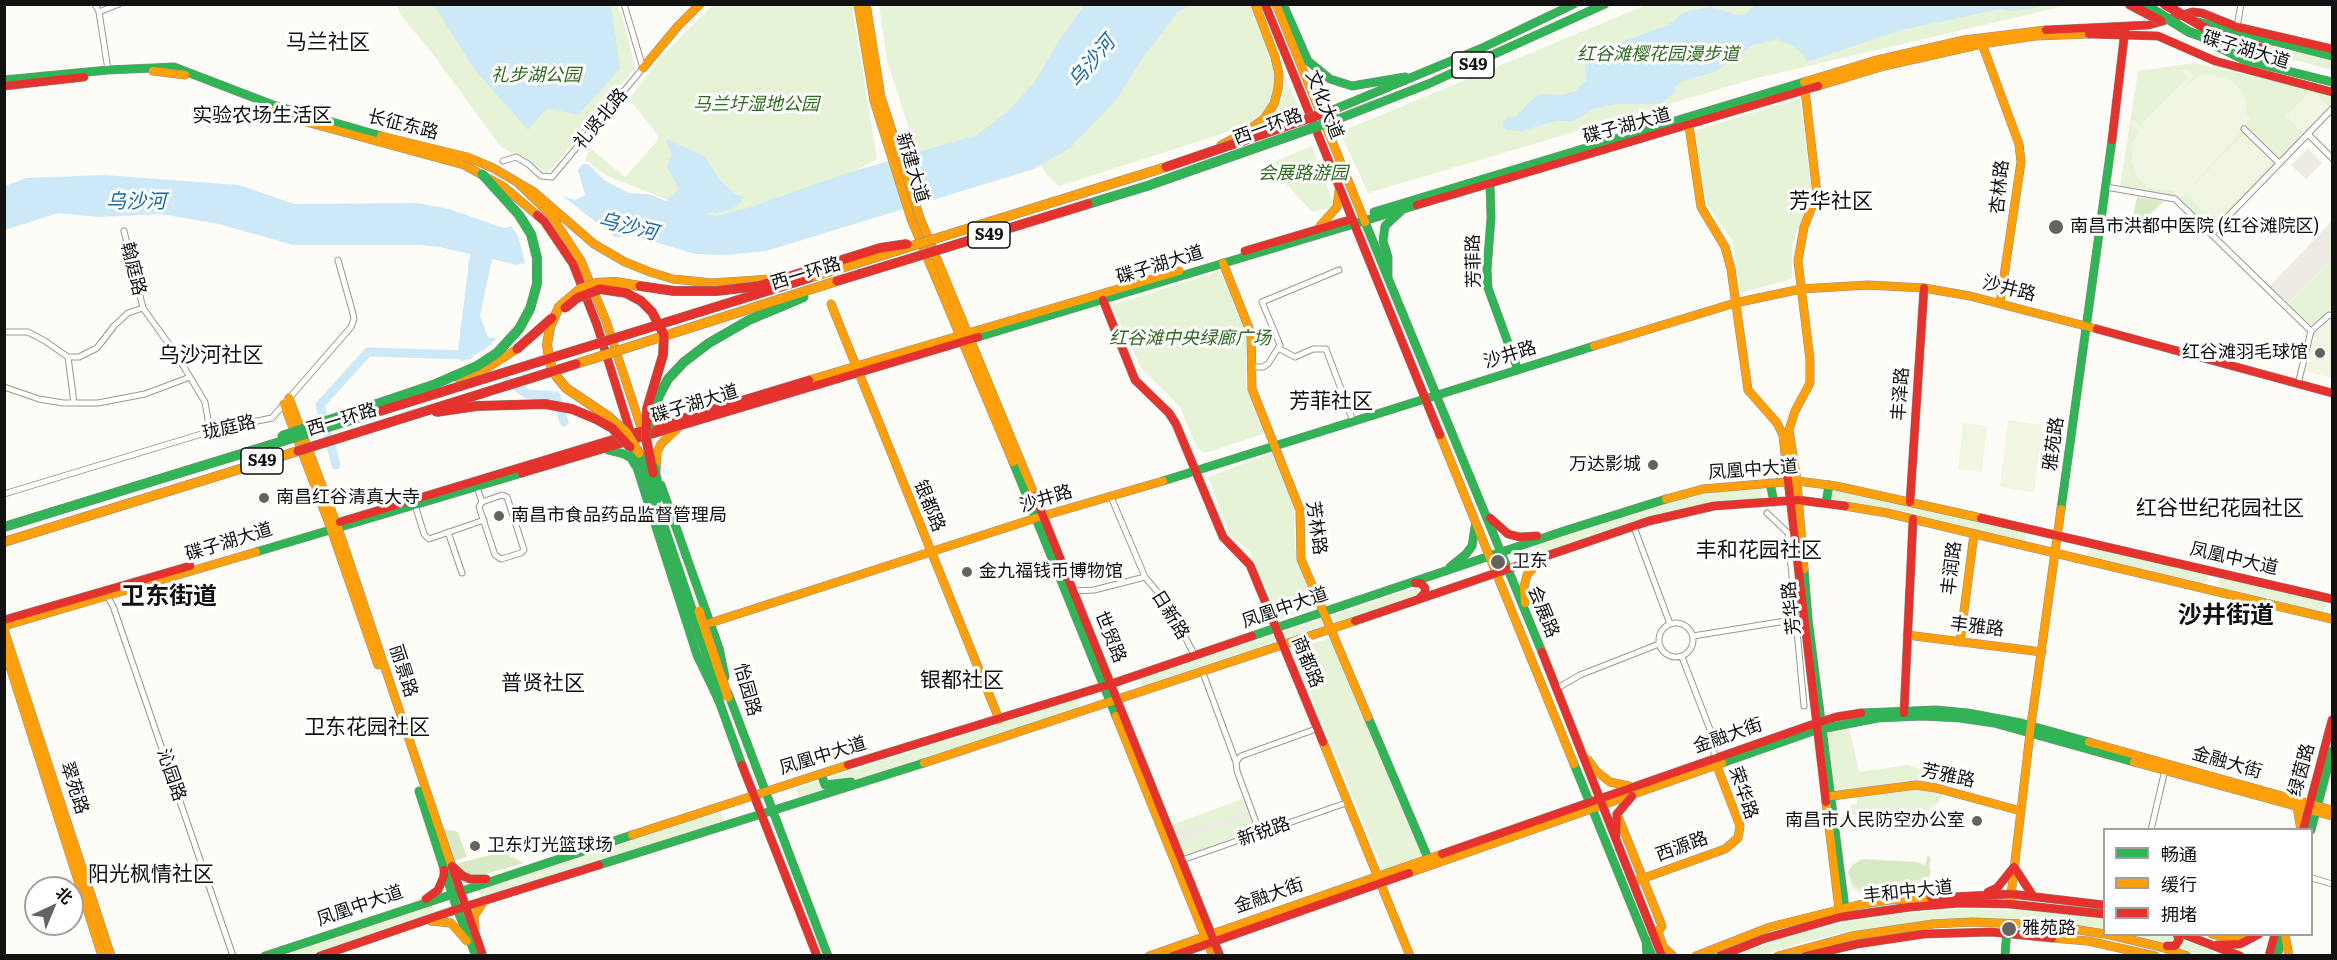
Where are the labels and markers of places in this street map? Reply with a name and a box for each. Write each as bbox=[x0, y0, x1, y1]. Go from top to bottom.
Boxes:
place label: 南昌市洪都中医院 (红谷滩院区) bbox=[2070, 216, 2320, 238]
marker: 南昌市洪都中医院 (红谷滩院区) bbox=[2047, 218, 2065, 236]
place label: 红谷滩羽毛球馆 bbox=[2182, 342, 2308, 364]
marker: 红谷滩羽毛球馆 bbox=[2313, 346, 2327, 360]
place label: 万达影城 bbox=[1569, 454, 1641, 476]
marker: 万达影城 bbox=[1646, 458, 1660, 472]
place label: 南昌红谷清真大寺 bbox=[276, 487, 420, 509]
marker: 南昌红谷清真大寺 bbox=[257, 491, 271, 505]
place label: 南昌市食品药品监督管理局 bbox=[511, 505, 727, 527]
marker: 南昌市食品药品监督管理局 bbox=[492, 509, 506, 523]
place label: 卫东 bbox=[1512, 551, 1548, 573]
marker: 卫东 bbox=[1489, 553, 1507, 571]
place label: 金九福钱币博物馆 bbox=[979, 561, 1123, 583]
marker: 金九福钱币博物馆 bbox=[960, 565, 974, 579]
place label: 南昌市人民防空办公室 bbox=[1785, 810, 1965, 832]
marker: 南昌市人民防空办公室 bbox=[1970, 814, 1984, 828]
place label: 卫东灯光篮球场 bbox=[487, 835, 613, 857]
marker: 卫东灯光篮球场 bbox=[468, 839, 482, 853]
place label: 雅苑路 bbox=[2022, 918, 2076, 940]
marker: 雅苑路 bbox=[2000, 920, 2018, 938]

